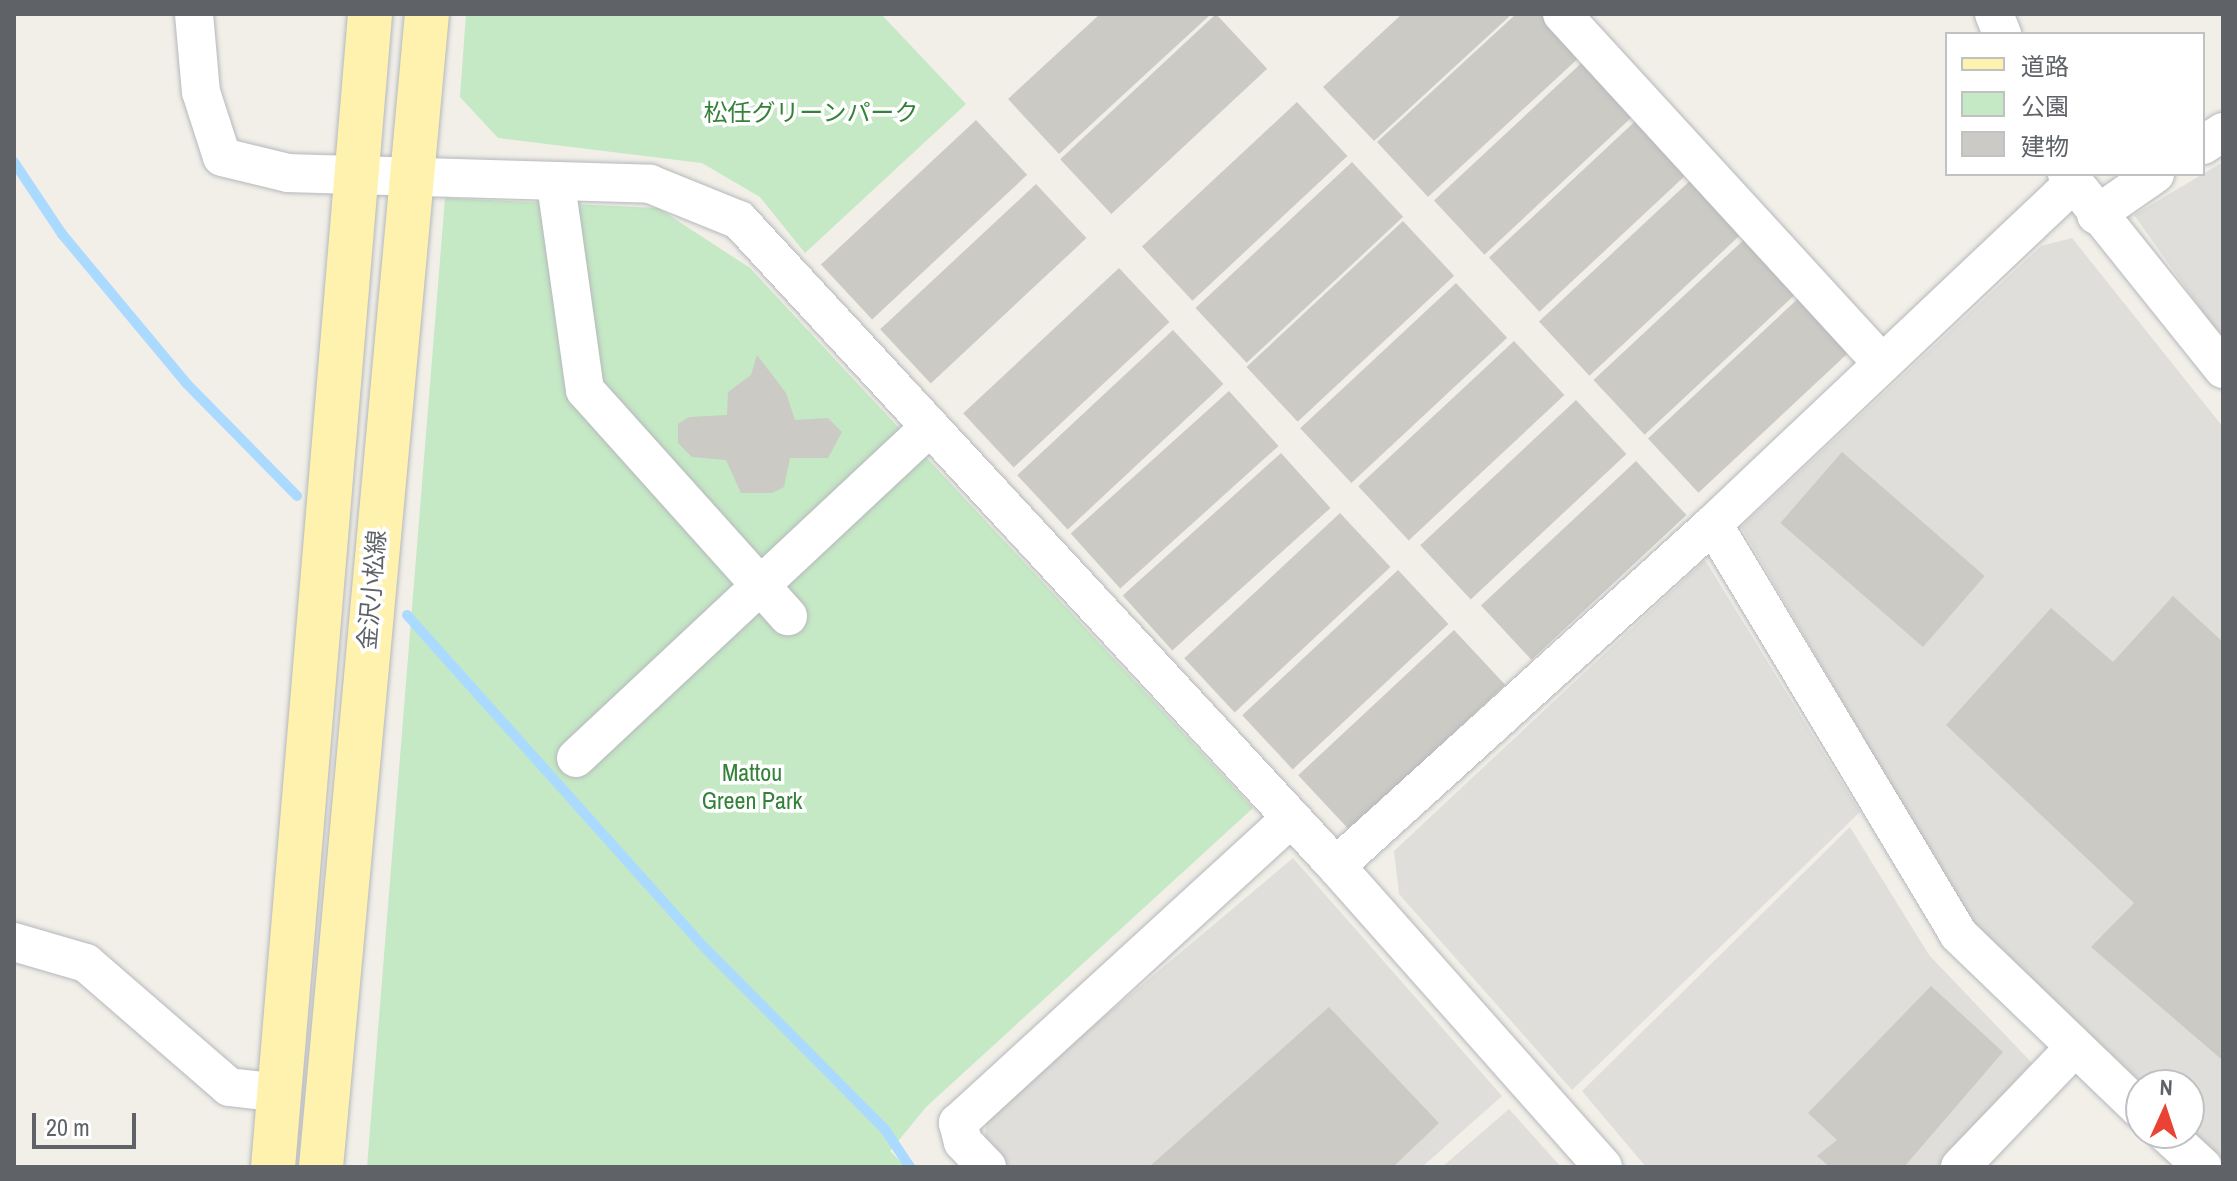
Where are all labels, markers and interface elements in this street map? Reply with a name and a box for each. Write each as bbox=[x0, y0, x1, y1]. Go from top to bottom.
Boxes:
legend bbox=[1945, 32, 2205, 176]
text: 道路 bbox=[2021, 50, 2069, 82]
text: 公園 bbox=[2021, 90, 2069, 122]
park label: 松任グリーンパーク bbox=[703, 99, 919, 127]
text: 建物 bbox=[2021, 130, 2069, 162]
street label: 金沢小松線 bbox=[352, 529, 392, 651]
park label: Mattou Green Park bbox=[702, 759, 802, 815]
north arrow bbox=[2125, 1069, 2205, 1149]
text: N bbox=[2159, 1072, 2173, 1102]
scale bar bbox=[36, 1097, 140, 1147]
text: 20 m bbox=[46, 1111, 90, 1143]

